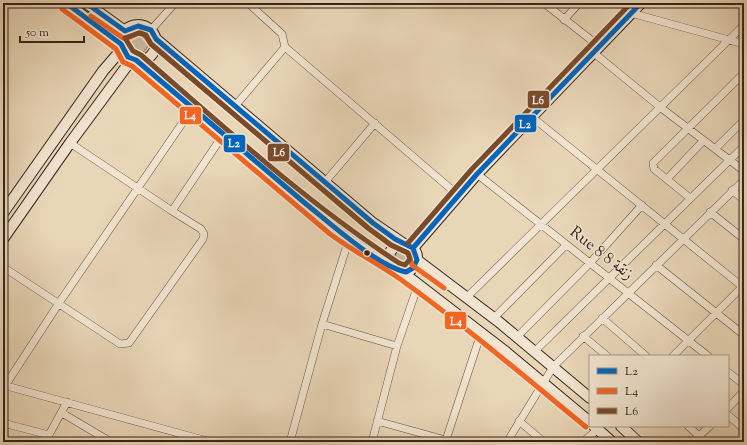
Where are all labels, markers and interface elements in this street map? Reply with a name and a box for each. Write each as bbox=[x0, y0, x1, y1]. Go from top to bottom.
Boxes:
scale bar bbox=[20, 18, 84, 44]
text: 50 m bbox=[25, 24, 49, 42]
line badge: L6 bbox=[527, 90, 550, 109]
text: L6 bbox=[531, 93, 545, 109]
line badge: L4 bbox=[179, 106, 202, 125]
text: L4 bbox=[183, 108, 197, 124]
line badge: L2 bbox=[514, 114, 537, 133]
text: L2 bbox=[518, 117, 532, 133]
line badge: L2 bbox=[223, 134, 246, 153]
text: L2 bbox=[227, 136, 241, 152]
line badge: L6 bbox=[267, 143, 290, 162]
text: L6 bbox=[272, 145, 286, 161]
street label: Rue 8 8 زنقة bbox=[564, 222, 638, 286]
unlabelled marker bbox=[362, 248, 372, 258]
line badge: L4 bbox=[444, 311, 467, 330]
text: L4 bbox=[449, 314, 463, 330]
legend bbox=[589, 355, 729, 427]
text: L2 bbox=[625, 363, 638, 381]
text: L4 bbox=[625, 383, 638, 401]
text: L6 bbox=[625, 403, 638, 421]

